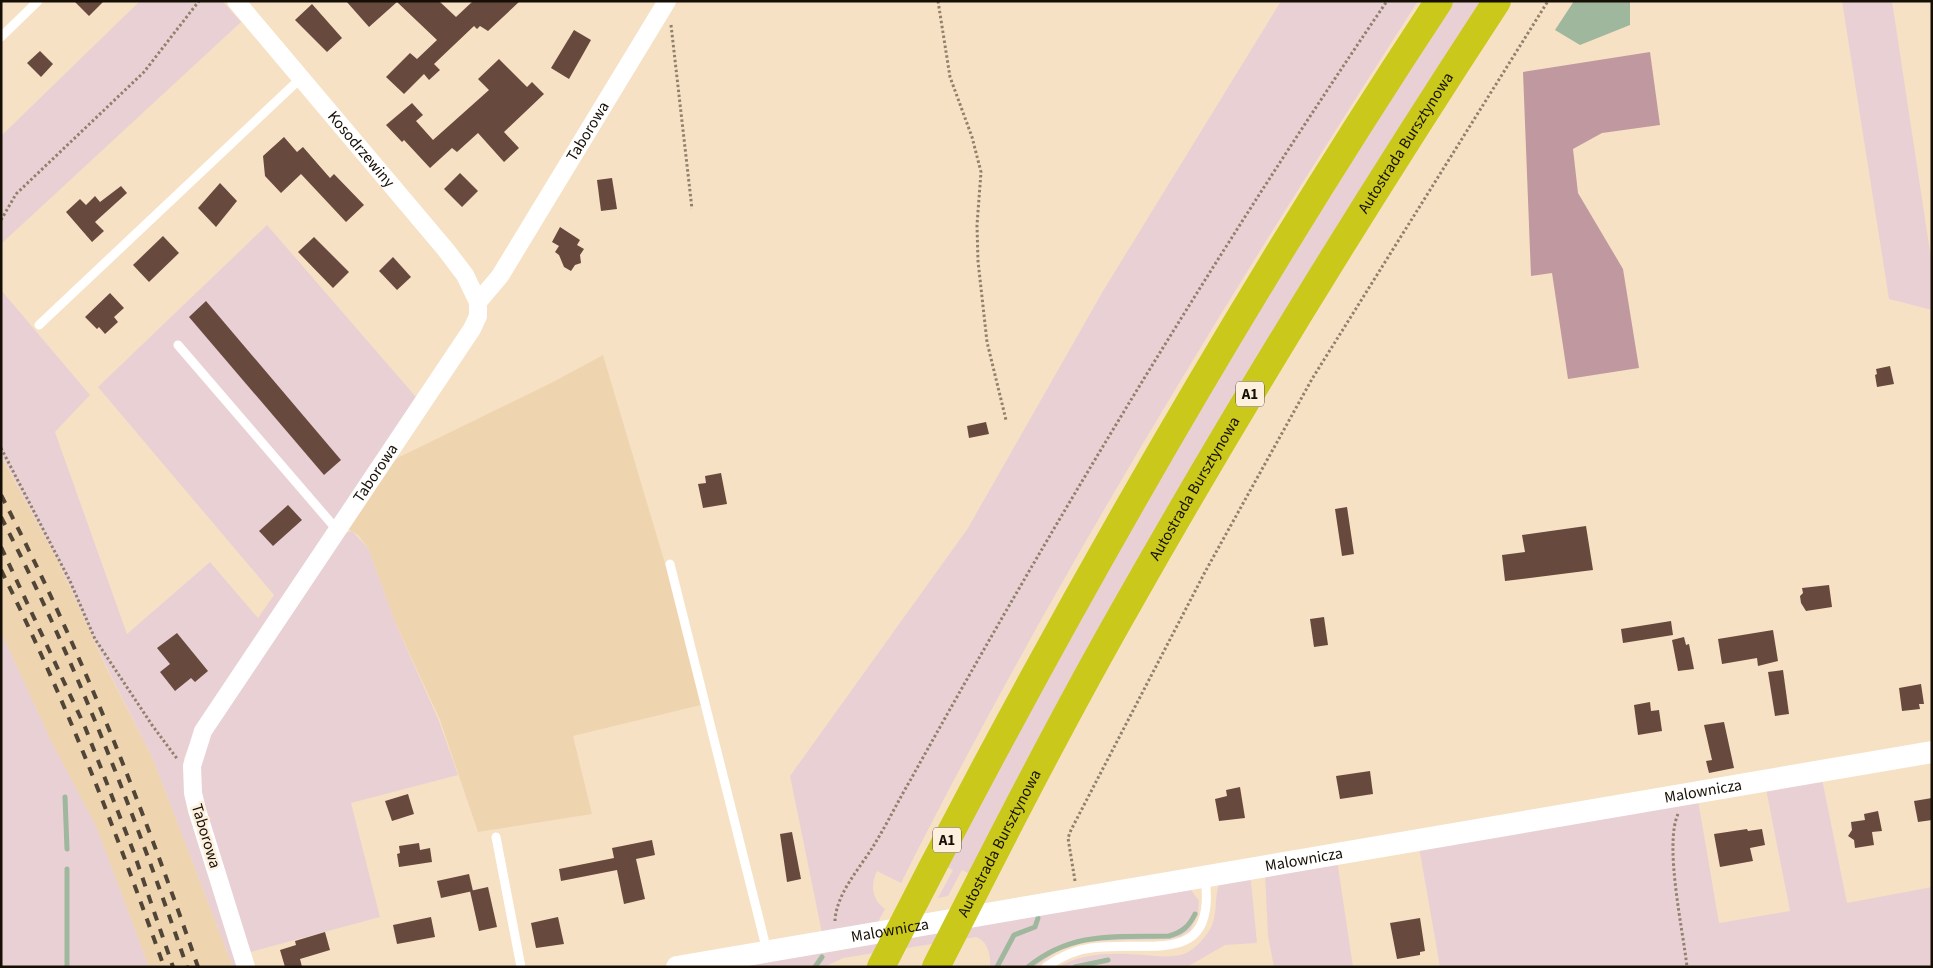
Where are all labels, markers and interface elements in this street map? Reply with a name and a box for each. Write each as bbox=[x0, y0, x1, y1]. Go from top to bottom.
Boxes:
street label: Autostrada Bursztynowa bbox=[1353, 68, 1459, 218]
street label: Taborowa bbox=[561, 97, 615, 165]
street label: Kosodrzewiny bbox=[322, 106, 400, 193]
road number: A1 bbox=[1236, 382, 1264, 406]
street label: Autostrada Bursztynowa bbox=[1144, 412, 1245, 565]
street label: Taborowa bbox=[348, 439, 403, 507]
street label: Autostrada Bursztynowa bbox=[952, 766, 1047, 921]
street label: Malownicza bbox=[1663, 774, 1744, 809]
street label: Taborowa bbox=[186, 801, 226, 871]
road number: A1 bbox=[933, 828, 961, 852]
street label: Malownicza bbox=[1263, 842, 1344, 877]
street label: Malownicza bbox=[849, 913, 930, 948]

